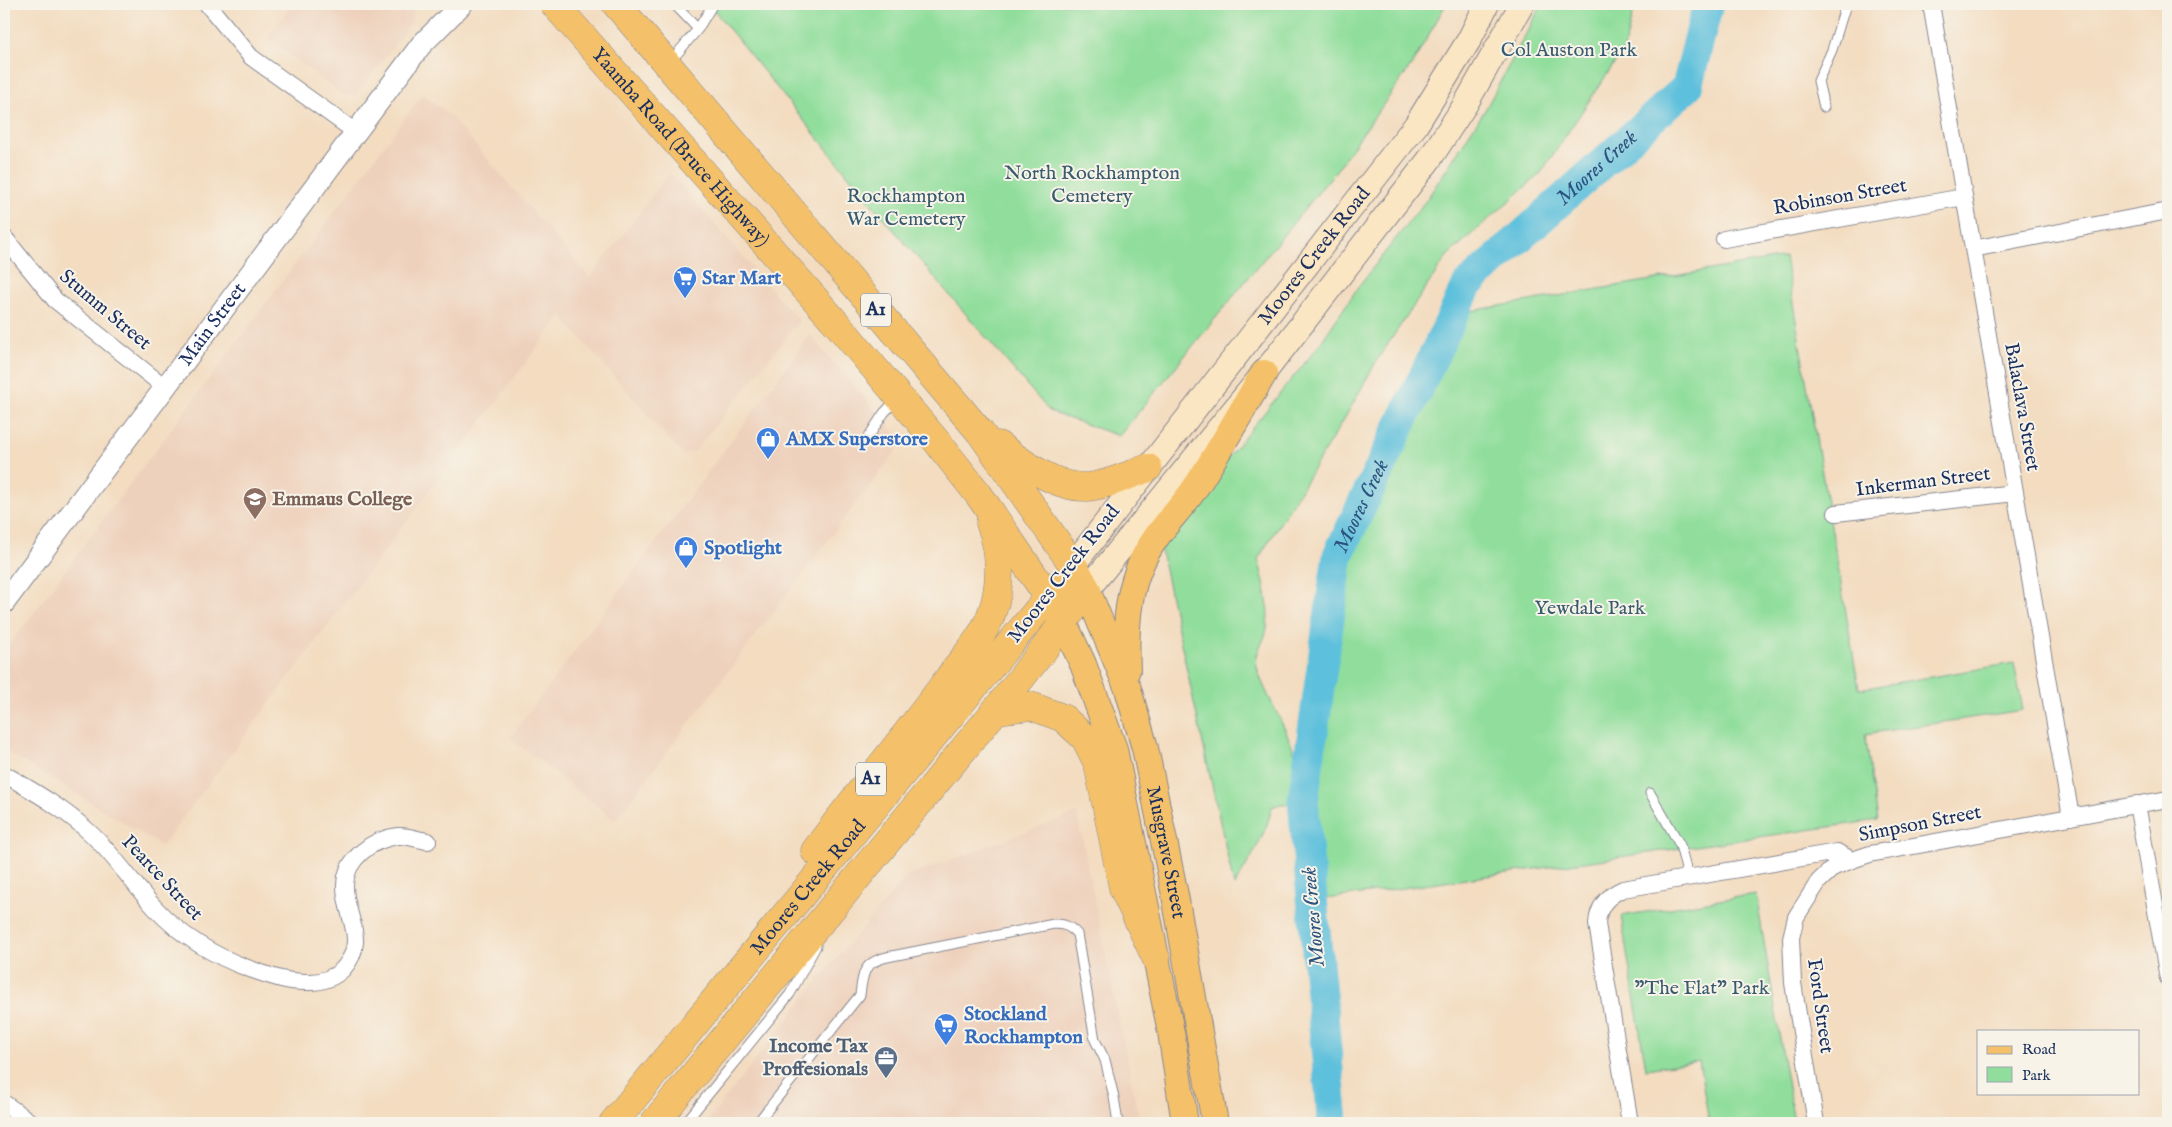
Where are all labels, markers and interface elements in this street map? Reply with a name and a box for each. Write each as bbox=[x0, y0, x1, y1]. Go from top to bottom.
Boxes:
park label: Col Auston Park bbox=[1501, 38, 1637, 63]
street label: Yaamba Road (Bruce Highway) bbox=[586, 42, 775, 252]
water label: Moores Creek bbox=[1551, 124, 1644, 211]
park label: North Rockhampton Cemetery bbox=[1004, 161, 1180, 209]
street label: Robinson Street bbox=[1771, 173, 1909, 221]
street label: Moores Creek Road bbox=[1252, 182, 1376, 330]
park label: Rockhampton War Cemetery bbox=[846, 184, 966, 232]
street label: Stumm Street bbox=[54, 264, 156, 356]
supermarket icon: Star Mart bbox=[672, 265, 698, 299]
place label: Star Mart bbox=[702, 266, 781, 291]
street label: Main Street bbox=[173, 278, 252, 371]
road number: A1 bbox=[861, 294, 891, 326]
street label: Balaclava Street bbox=[1998, 341, 2046, 473]
shop icon: AMX Superstore bbox=[755, 426, 781, 460]
place label: AMX Superstore bbox=[785, 427, 929, 452]
water label: Moores Creek bbox=[1328, 455, 1396, 557]
street label: Inkerman Street bbox=[1854, 461, 1992, 503]
school or university icon: Emmaus College bbox=[242, 486, 268, 520]
place label: Emmaus College bbox=[272, 487, 413, 512]
street label: Moores Creek Road bbox=[1002, 500, 1126, 648]
shop icon: Spotlight bbox=[673, 535, 699, 569]
place label: Spotlight bbox=[704, 536, 782, 561]
park label: Yewdale Park bbox=[1535, 596, 1646, 621]
road number: A1 bbox=[856, 762, 886, 796]
street label: Musgrave Street bbox=[1141, 784, 1191, 921]
street label: Simpson Street bbox=[1857, 800, 1984, 848]
street label: Moores Creek Road bbox=[745, 814, 872, 960]
street label: Pearce Street bbox=[116, 830, 208, 926]
water label: Moores Creek bbox=[1296, 865, 1332, 968]
street label: Ford Street bbox=[1801, 957, 1839, 1055]
park label: "The Flat" Park bbox=[1635, 976, 1770, 1001]
place label: Stockland Rockhampton bbox=[964, 1002, 1083, 1050]
supermarket icon: Stockland Rockhampton bbox=[933, 1012, 959, 1046]
legend bbox=[1977, 1030, 2140, 1094]
place label: Income Tax Proffesionals bbox=[762, 1034, 868, 1082]
text: Road bbox=[2022, 1040, 2057, 1059]
office icon: Income Tax Proffesionals bbox=[873, 1045, 899, 1079]
text: Park bbox=[2022, 1066, 2052, 1085]

